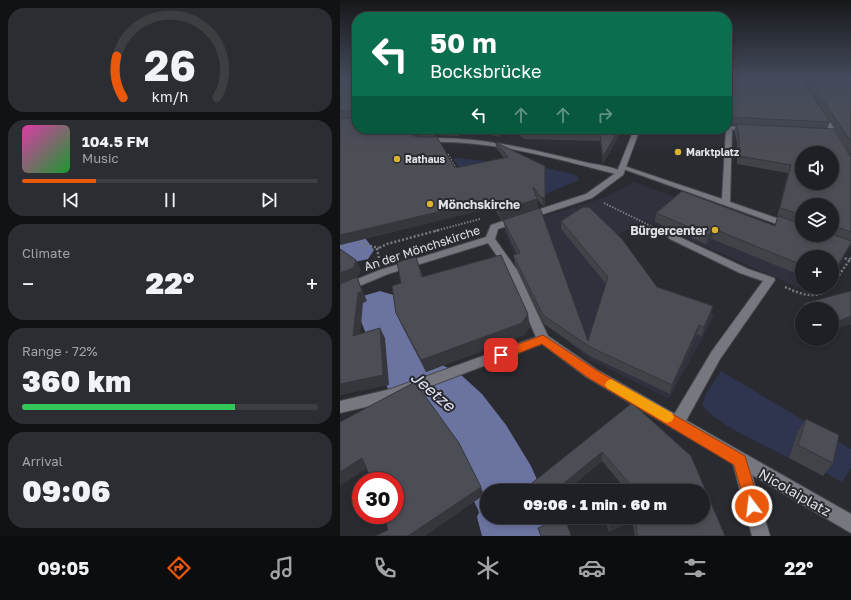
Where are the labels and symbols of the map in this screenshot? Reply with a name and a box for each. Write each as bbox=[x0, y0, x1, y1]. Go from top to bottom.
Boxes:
place label: Marktplatz bbox=[686, 146, 739, 158]
marker: Marktplatz bbox=[673, 147, 683, 157]
place label: Rathaus bbox=[405, 153, 445, 165]
marker: Rathaus bbox=[392, 154, 402, 164]
place label: Mönchskirche bbox=[438, 197, 520, 212]
marker: Mönchskirche bbox=[425, 199, 435, 209]
street label: An der Mönchskirche bbox=[362, 222, 482, 274]
place label: Bürgercenter bbox=[630, 223, 707, 238]
marker: Bürgercenter bbox=[710, 225, 720, 235]
pin bbox=[484, 338, 518, 372]
water label: Jeetze bbox=[407, 367, 461, 416]
street label: Nicolaiplatz bbox=[756, 465, 834, 519]
speed limit sign: 30 bbox=[352, 472, 404, 524]
position arrow bbox=[731, 485, 773, 527]

